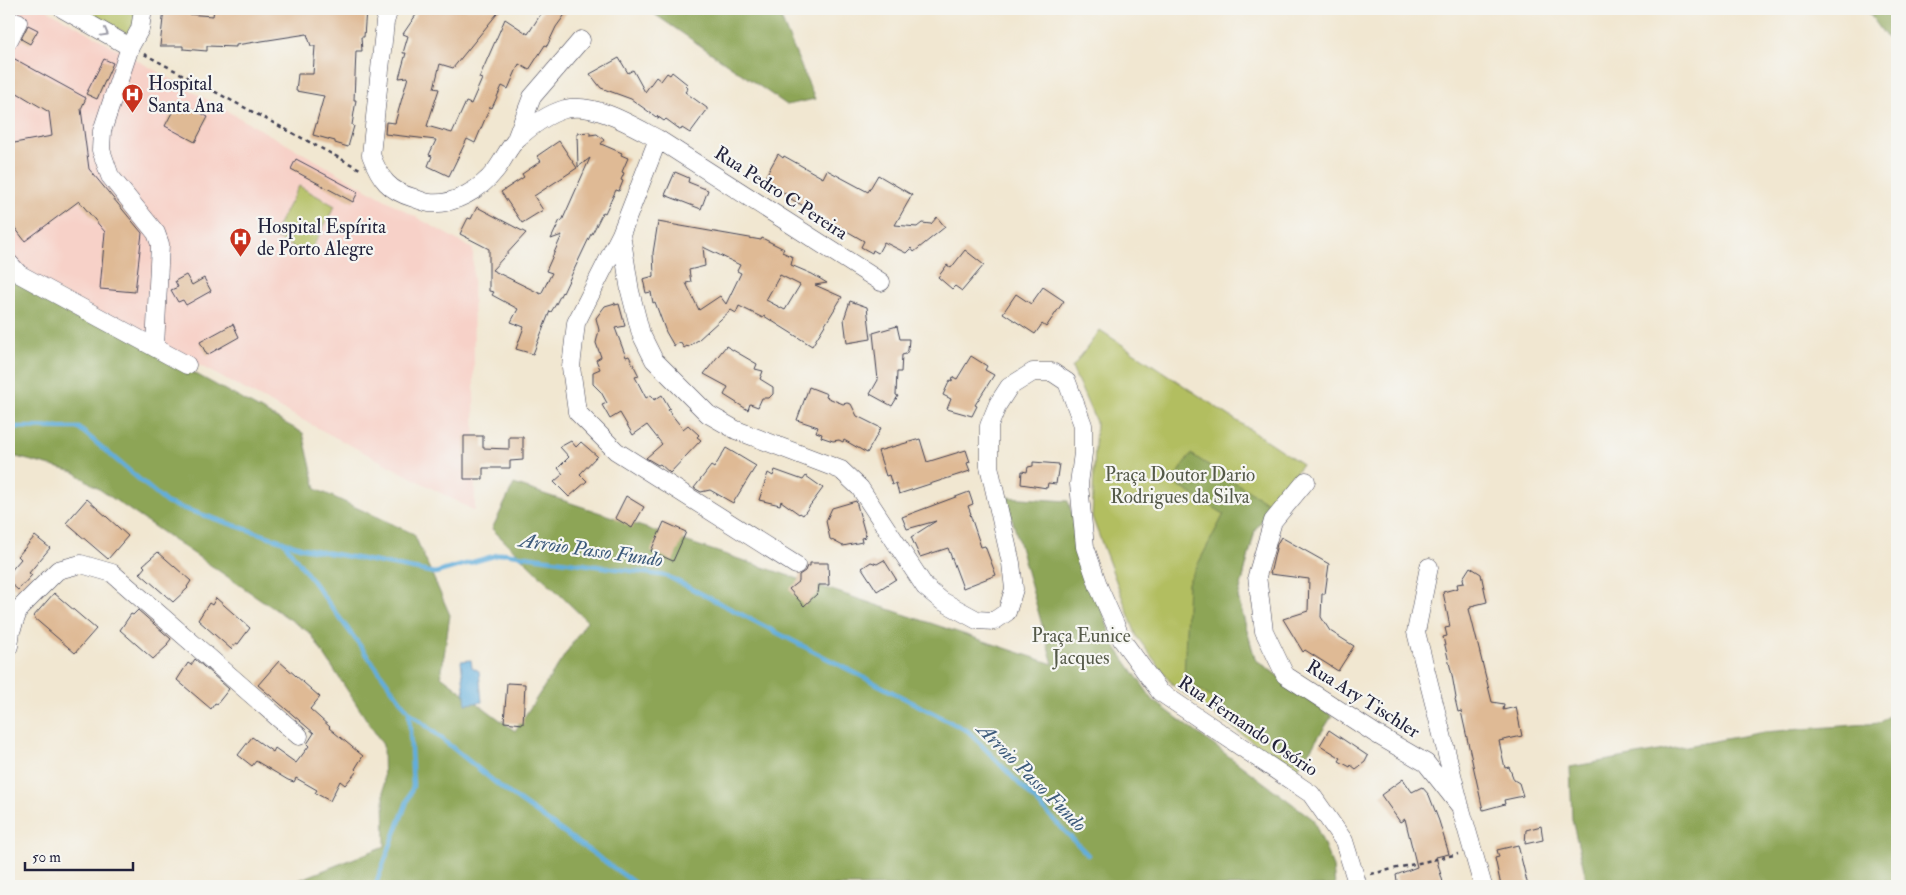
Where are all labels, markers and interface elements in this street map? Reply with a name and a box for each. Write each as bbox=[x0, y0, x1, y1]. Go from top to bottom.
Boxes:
one-way arrow bbox=[100, 26, 109, 36]
place label: Hospital Santa Ana bbox=[148, 72, 224, 118]
hospital icon: Hospital Santa Ana bbox=[120, 83, 144, 114]
street label: Rua Pedro C Pereira bbox=[710, 141, 852, 245]
place label: Hospital Espírita de Porto Alegre bbox=[257, 215, 386, 261]
hospital icon: Hospital Espírita de Porto Alegre bbox=[229, 226, 253, 257]
park label: Praça Doutor Dario Rodrigues da Silva bbox=[1105, 463, 1255, 509]
water label: Arroio Passo Fundo bbox=[516, 527, 664, 572]
park label: Praça Eunice Jacques bbox=[1031, 624, 1131, 670]
street label: Rua Ary Tischler bbox=[1302, 655, 1424, 743]
street label: Rua Fernando Osório bbox=[1173, 670, 1323, 782]
water label: Arroio Passo Fundo bbox=[971, 716, 1092, 837]
scale bar bbox=[25, 840, 132, 872]
text: 50 m bbox=[32, 848, 61, 867]

